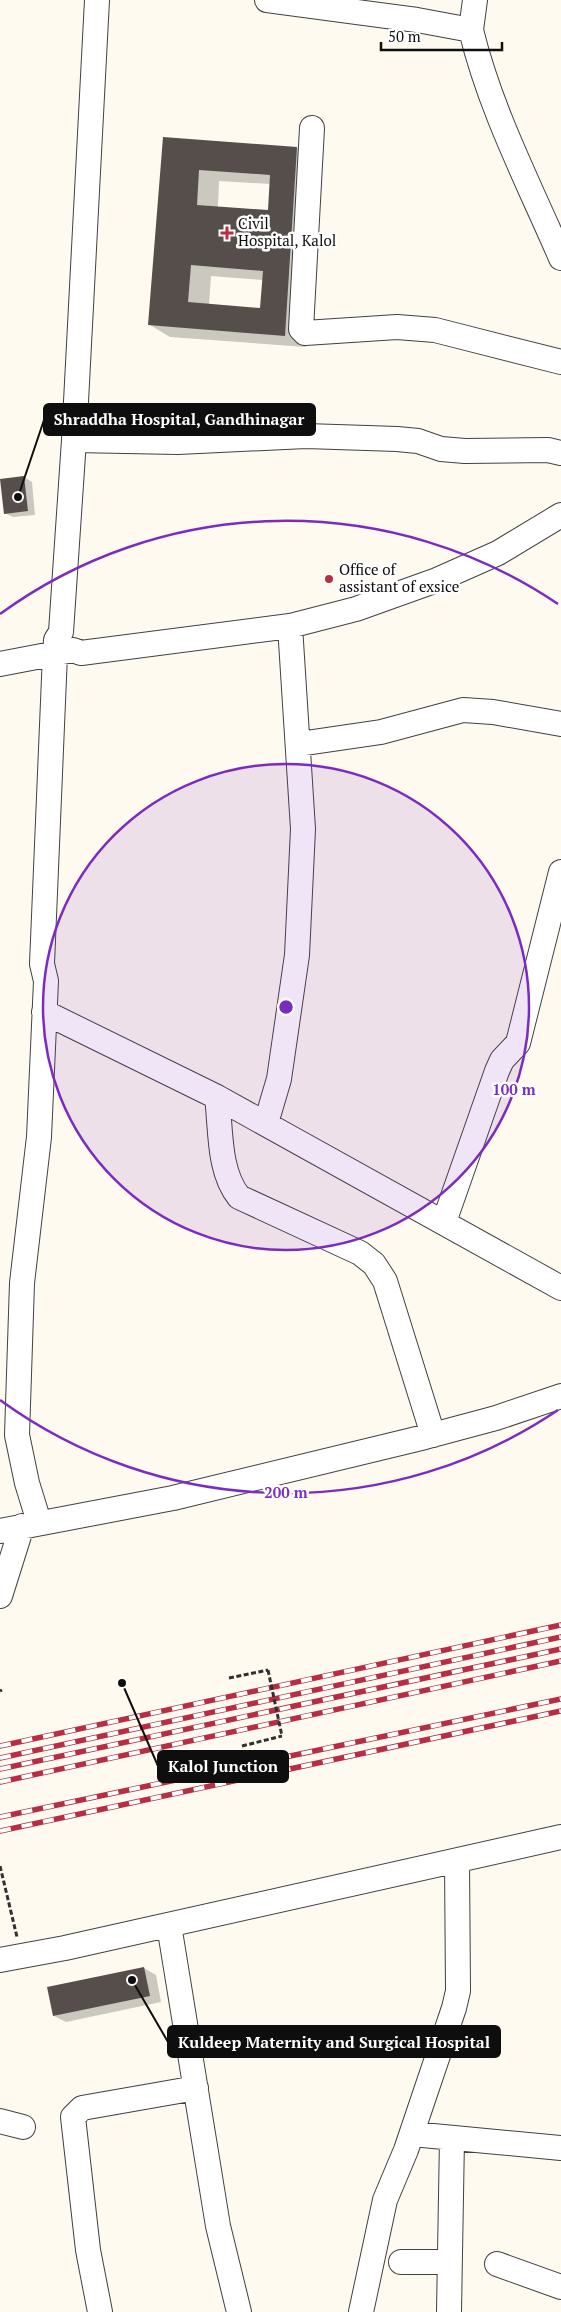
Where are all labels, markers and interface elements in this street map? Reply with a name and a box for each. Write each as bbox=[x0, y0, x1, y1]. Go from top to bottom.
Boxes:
scale bar bbox=[381, 20, 502, 52]
text: 50 m bbox=[388, 26, 421, 46]
place label: Civil Hospital, Kalol bbox=[238, 213, 336, 250]
marker: Civil Hospital, Kalol bbox=[220, 226, 234, 240]
callout: Shraddha Hospital, Gandhinagar bbox=[44, 404, 315, 435]
text: Shraddha Hospital, Gandhinagar bbox=[54, 408, 304, 430]
place label: Office of assistant of exsice bbox=[339, 559, 459, 596]
marker: Office of assistant of exsice bbox=[323, 573, 335, 585]
centre of rings bbox=[277, 998, 295, 1016]
text: 100 m bbox=[492, 1079, 536, 1099]
text: 200 m bbox=[264, 1482, 308, 1502]
callout: Kalol Junction bbox=[158, 1751, 288, 1782]
text: Kalol Junction bbox=[168, 1755, 279, 1777]
callout: Kuldeep Maternity and Surgical Hospital bbox=[168, 2026, 500, 2057]
text: Kuldeep Maternity and Surgical Hospital bbox=[178, 2031, 490, 2053]

